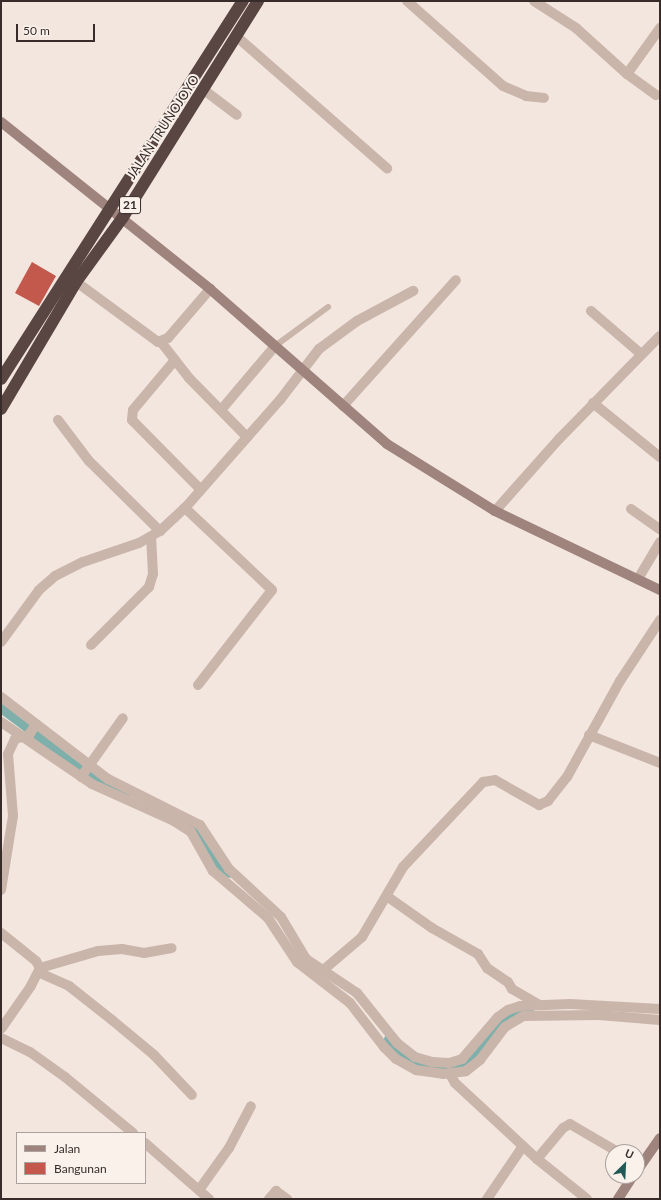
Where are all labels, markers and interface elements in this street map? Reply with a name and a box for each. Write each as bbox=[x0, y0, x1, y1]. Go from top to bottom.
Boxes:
scale bar bbox=[18, 16, 97, 42]
text: 50 m bbox=[23, 23, 50, 38]
street label: JALAN TRUNOJOYO bbox=[123, 72, 203, 182]
road number: 21 bbox=[119, 195, 141, 215]
legend bbox=[16, 1132, 146, 1184]
text: Jalan bbox=[54, 1141, 80, 1156]
north arrow bbox=[605, 1144, 645, 1184]
text: U bbox=[623, 1146, 636, 1161]
text: Bangunan bbox=[54, 1161, 107, 1176]

